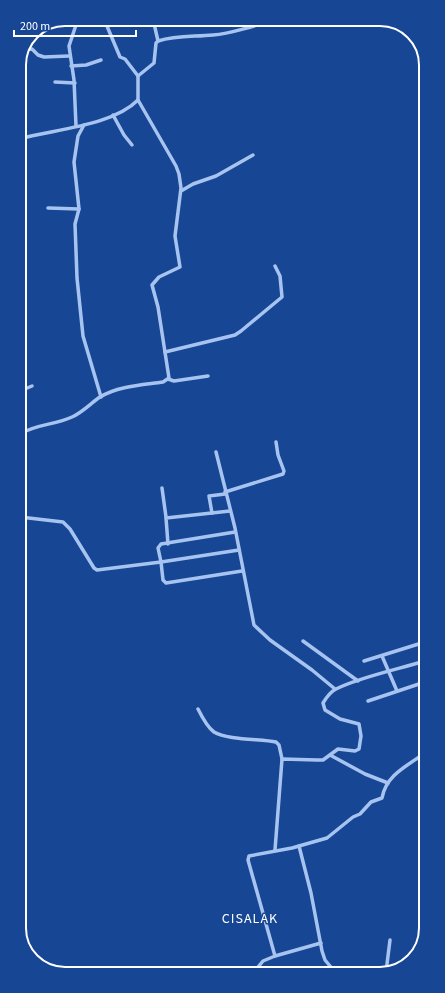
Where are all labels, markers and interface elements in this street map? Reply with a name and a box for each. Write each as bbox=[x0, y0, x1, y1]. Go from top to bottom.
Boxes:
scale bar bbox=[14, 12, 136, 38]
text: 200 m bbox=[20, 18, 50, 35]
district label: CISALAK bbox=[222, 909, 278, 929]

